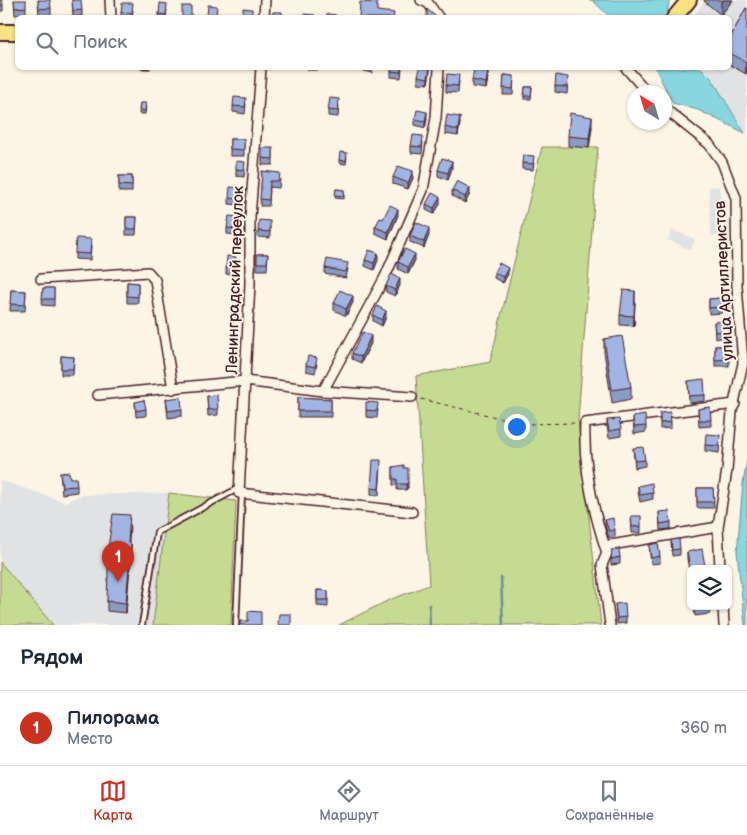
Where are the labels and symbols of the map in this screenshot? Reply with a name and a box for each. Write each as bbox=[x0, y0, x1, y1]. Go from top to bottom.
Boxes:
north arrow bbox=[627, 85, 672, 130]
street label: Ленинградский переулок bbox=[223, 185, 248, 376]
street label: улица Артиллеристов bbox=[711, 200, 738, 361]
your location bbox=[504, 414, 530, 440]
pin: 1 bbox=[102, 541, 134, 582]

